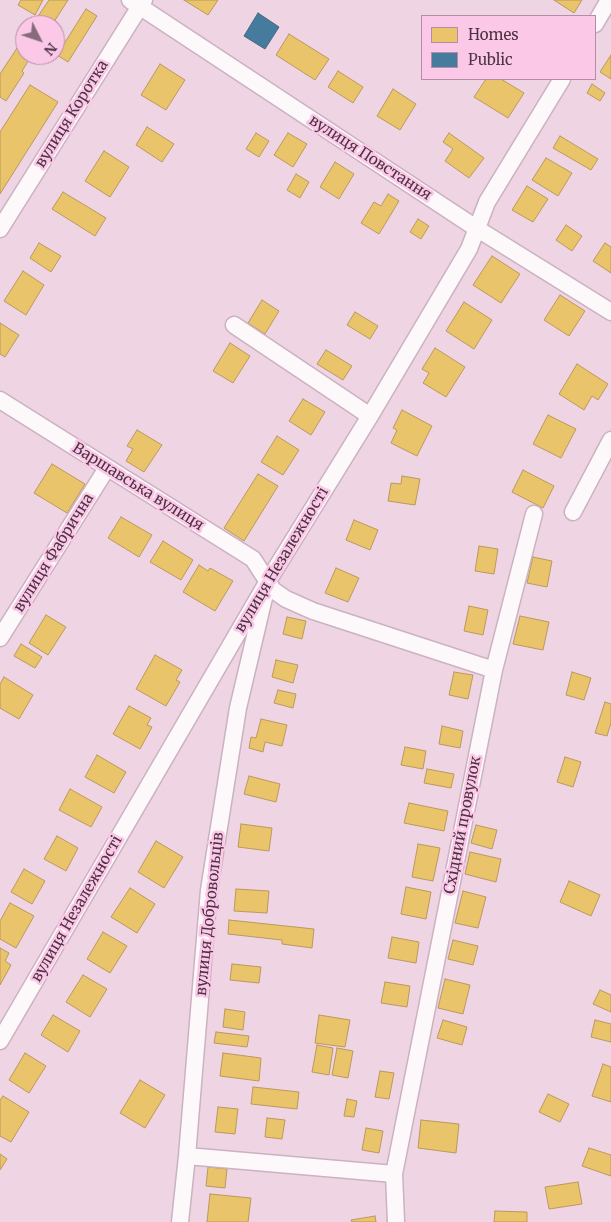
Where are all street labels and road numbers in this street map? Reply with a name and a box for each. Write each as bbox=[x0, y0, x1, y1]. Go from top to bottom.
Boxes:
street label: вулиця Коротка bbox=[32, 57, 112, 171]
street label: вулиця Повстання bbox=[305, 112, 435, 204]
street label: Варшавська вулиця bbox=[69, 439, 207, 535]
street label: вулиця Незалежності bbox=[232, 484, 332, 636]
street label: вулиця Фабрична bbox=[10, 490, 98, 616]
street label: Східний провулок bbox=[441, 755, 485, 895]
street label: вулиця Добровольців bbox=[192, 831, 228, 997]
street label: вулиця Незалежності bbox=[28, 833, 126, 985]

